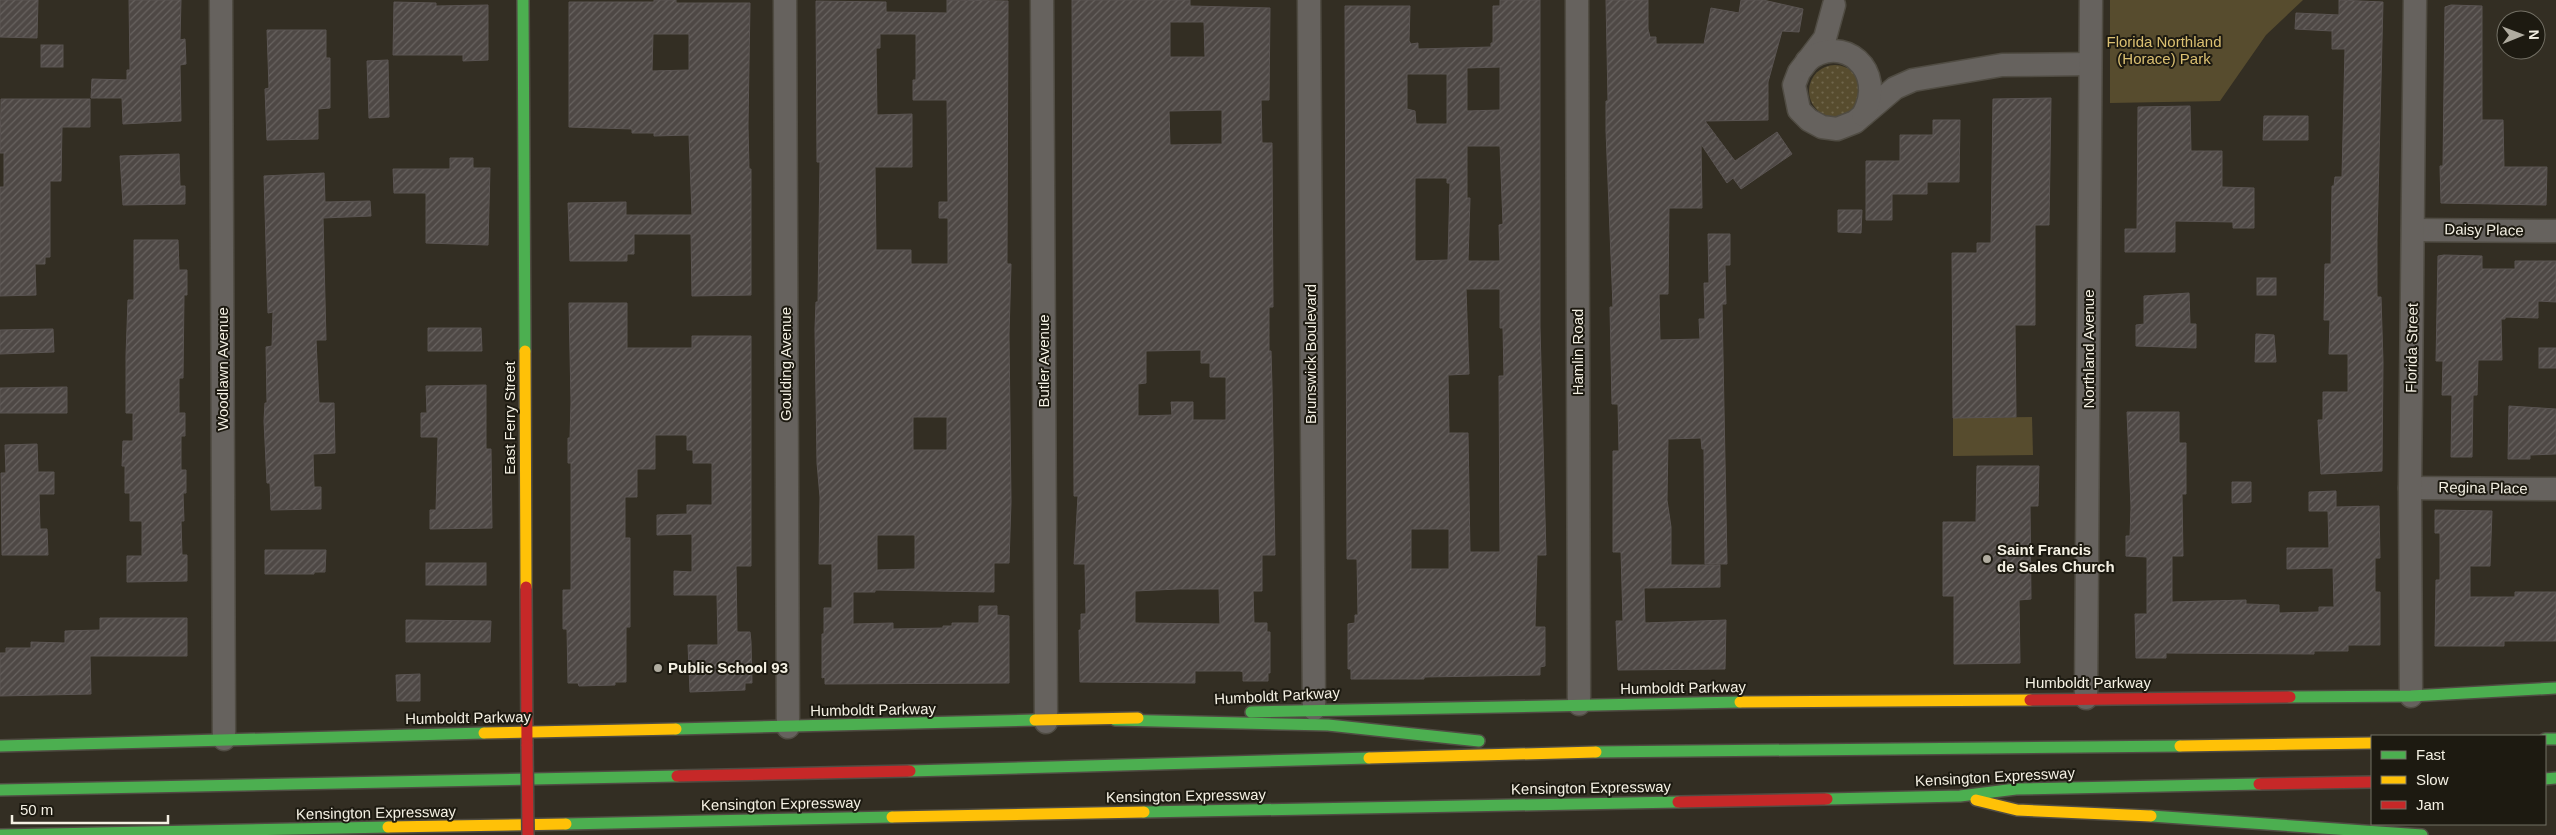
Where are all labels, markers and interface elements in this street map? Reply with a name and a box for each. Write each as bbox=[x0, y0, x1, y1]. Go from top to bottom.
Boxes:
north arrow bbox=[2496, 10, 2546, 60]
text: N bbox=[2526, 30, 2542, 40]
park label: Florida Northland (Horace) Park bbox=[2106, 33, 2222, 67]
street label: Daisy Place bbox=[2444, 220, 2524, 239]
street label: Brunswick Boulevard bbox=[1302, 284, 1319, 424]
street label: Northland Avenue bbox=[2080, 290, 2097, 408]
street label: Florida Street bbox=[2402, 302, 2421, 393]
street label: Woodlawn Avenue bbox=[214, 307, 231, 431]
street label: Goulding Avenue bbox=[777, 307, 794, 421]
street label: Hamlin Road bbox=[1569, 309, 1586, 395]
street label: Butler Avenue bbox=[1035, 314, 1052, 408]
street label: East Ferry Street bbox=[501, 360, 518, 475]
street label: Regina Place bbox=[2438, 478, 2528, 497]
place label: Saint Francis de Sales Church bbox=[1997, 541, 2115, 575]
marker: Saint Francis de Sales Church bbox=[1981, 553, 1993, 565]
place label: Public School 93 bbox=[668, 659, 788, 676]
marker: Public School 93 bbox=[652, 662, 664, 674]
street label: Humboldt Parkway bbox=[2025, 674, 2151, 691]
street label: Humboldt Parkway bbox=[1620, 678, 1747, 697]
street label: Humboldt Parkway bbox=[1214, 684, 1341, 707]
street label: Humboldt Parkway bbox=[810, 700, 937, 719]
street label: Humboldt Parkway bbox=[405, 708, 532, 727]
legend bbox=[2371, 735, 2546, 825]
text: Fast bbox=[2416, 746, 2446, 763]
street label: Kensington Expressway bbox=[1915, 764, 2076, 789]
text: Slow bbox=[2416, 771, 2449, 788]
street label: Kensington Expressway bbox=[1511, 778, 1672, 797]
street label: Kensington Expressway bbox=[1106, 786, 1267, 805]
scale bar bbox=[12, 792, 169, 824]
street label: Kensington Expressway bbox=[701, 794, 862, 813]
text: Jam bbox=[2416, 796, 2444, 813]
text: 50 m bbox=[20, 801, 53, 818]
street label: Kensington Expressway bbox=[296, 803, 457, 822]

